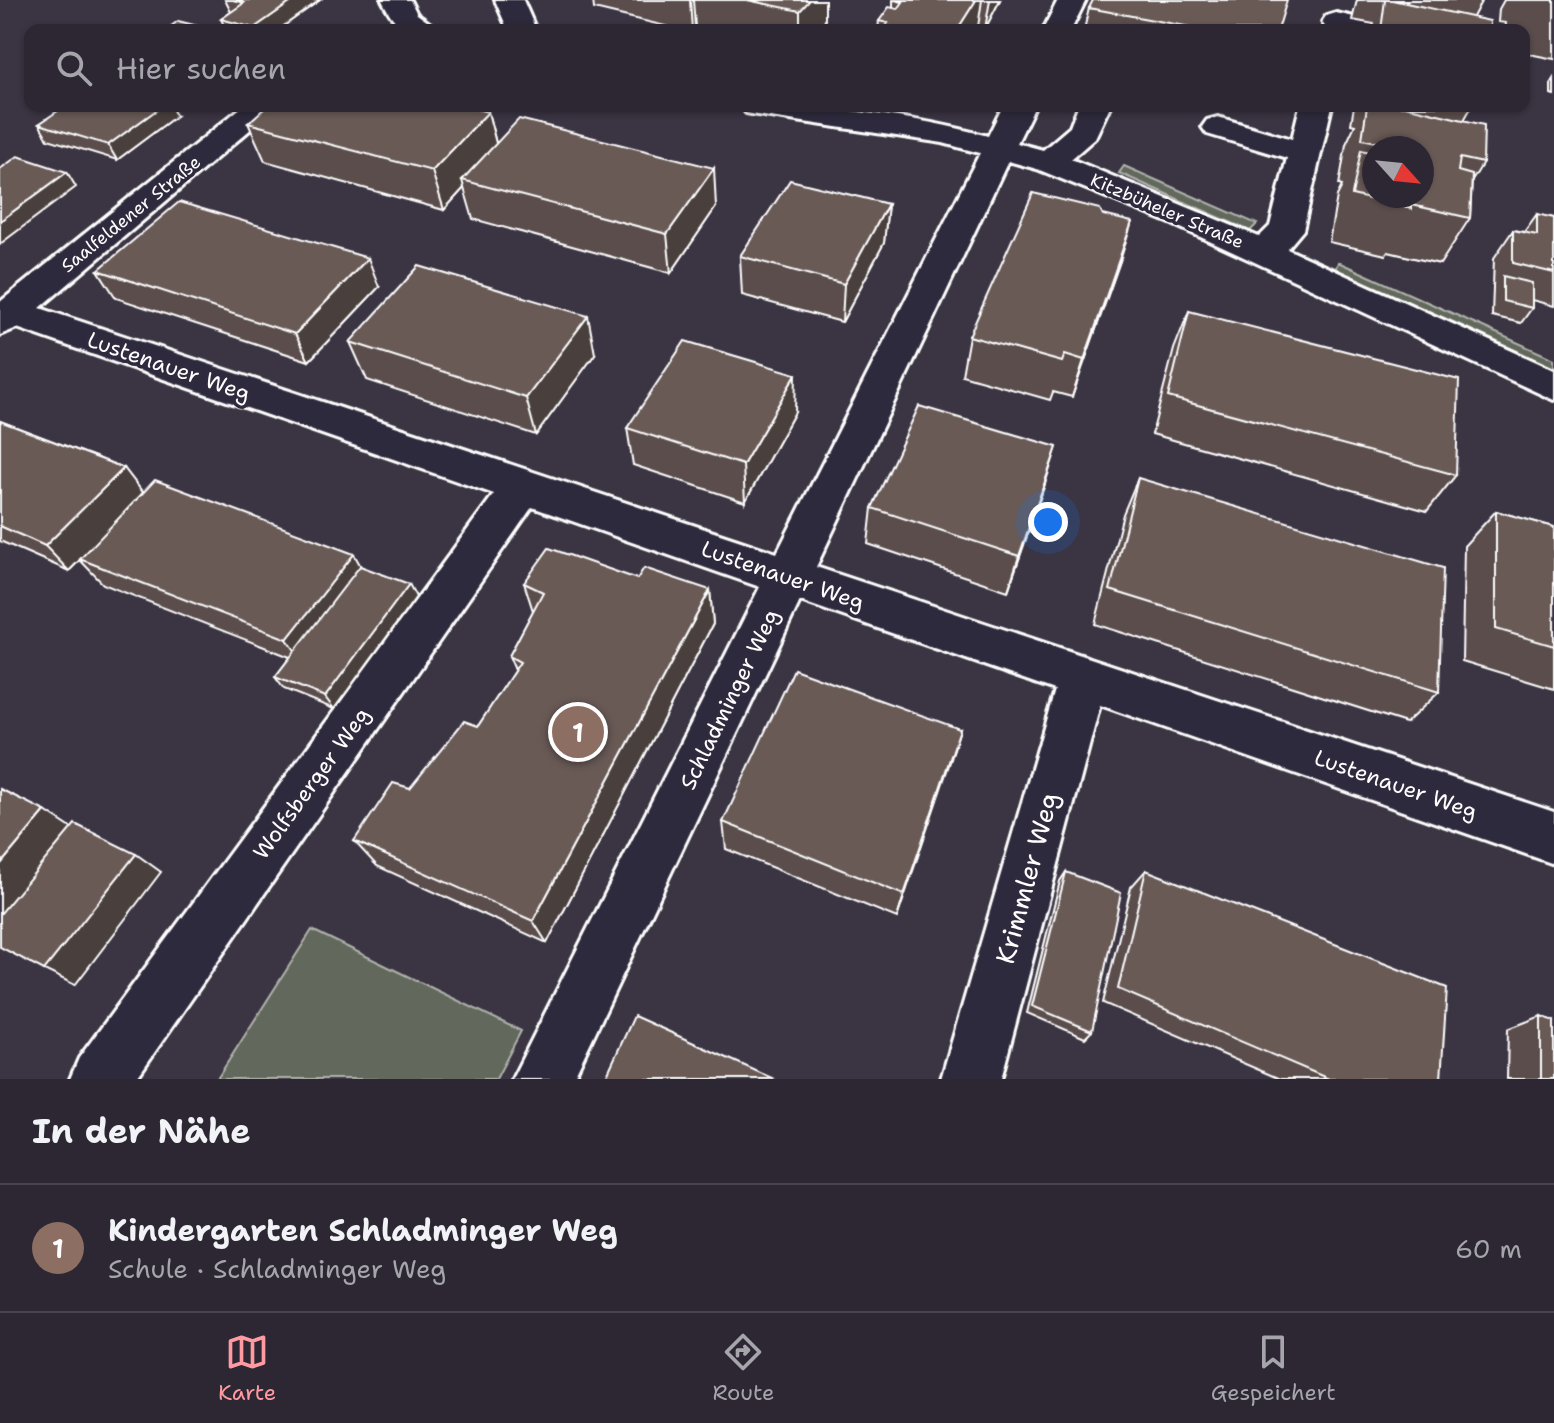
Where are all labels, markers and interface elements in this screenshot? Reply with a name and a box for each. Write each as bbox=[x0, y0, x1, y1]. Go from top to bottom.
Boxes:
search box bbox=[24, 24, 1530, 112]
icon: search bbox=[52, 46, 96, 90]
text: Hier suchen bbox=[116, 48, 286, 89]
north arrow bbox=[1362, 136, 1434, 208]
street label: Saalfeldener Straße bbox=[56, 150, 206, 278]
street label: Kitzbüheler Straße bbox=[1087, 168, 1247, 254]
street label: Lustenauer Weg bbox=[84, 325, 254, 408]
your location bbox=[1028, 502, 1068, 542]
street label: Lustenauer Weg bbox=[698, 534, 868, 617]
street label: Schladminger Weg bbox=[673, 604, 786, 794]
street label: Wolfsberger Weg bbox=[246, 701, 376, 865]
pin: 1 bbox=[552, 702, 604, 762]
street label: Lustenauer Weg bbox=[1311, 743, 1481, 826]
street label: Krimmler Weg bbox=[987, 788, 1066, 967]
text: In der Nähe bbox=[32, 1108, 251, 1154]
text: Kindergarten Schladminger Weg bbox=[108, 1210, 618, 1251]
text: 1 bbox=[52, 1231, 64, 1266]
text: 60 m bbox=[1455, 1231, 1522, 1266]
text: Schule · Schladminger Weg bbox=[108, 1251, 446, 1286]
tab: Karte bbox=[218, 1330, 276, 1407]
tab: Route bbox=[713, 1330, 774, 1407]
tab: Gespeichert bbox=[1211, 1330, 1336, 1407]

